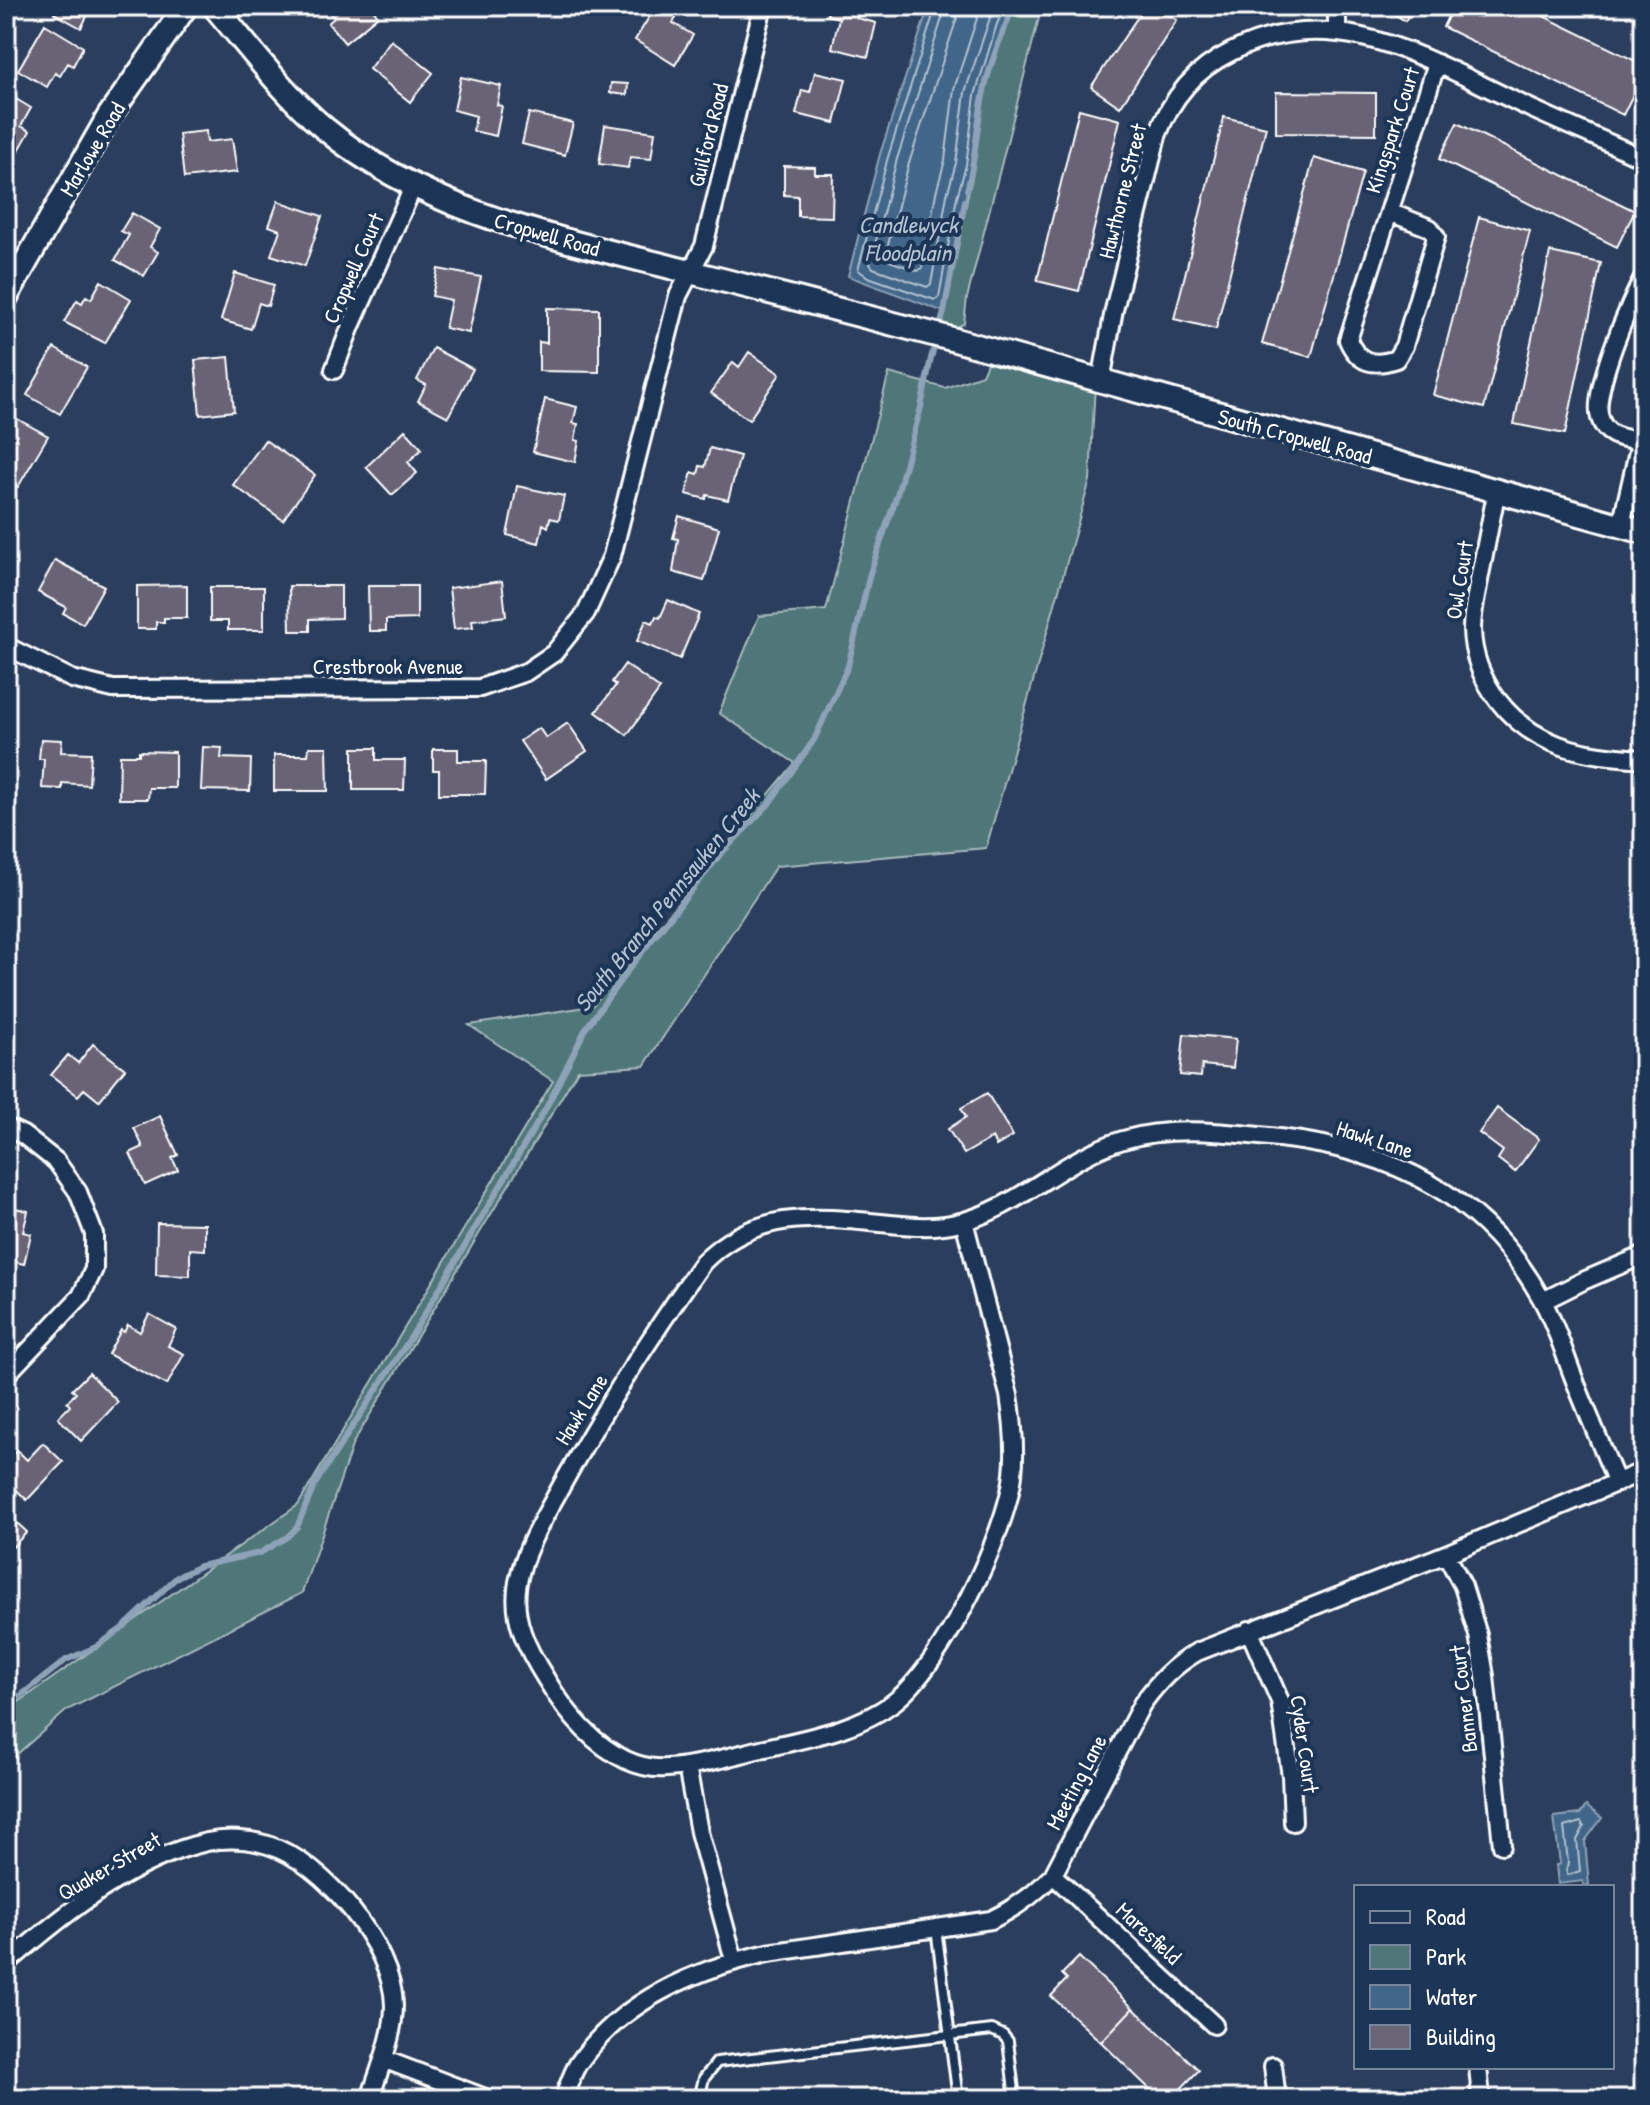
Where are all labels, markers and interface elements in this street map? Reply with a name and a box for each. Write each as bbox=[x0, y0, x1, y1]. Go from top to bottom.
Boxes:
street label: Kingspark Court bbox=[1357, 63, 1427, 197]
street label: Guilford Road bbox=[681, 80, 735, 190]
street label: Marlowe Road bbox=[52, 96, 132, 202]
street label: Hawthorne Street bbox=[1091, 120, 1153, 262]
street label: Cropwell Road bbox=[491, 205, 604, 263]
street label: Cropwell Court bbox=[315, 208, 391, 328]
water label: Candlewyck Floodplain bbox=[858, 208, 960, 269]
street label: South Cropwell Road bbox=[1215, 401, 1376, 471]
street label: Owl Court bbox=[1438, 538, 1480, 621]
street label: Crestbrook Avenue bbox=[313, 651, 464, 681]
water label: South Branch Pennsauken Creek bbox=[566, 779, 768, 1018]
street label: Hawk Lane bbox=[1333, 1113, 1417, 1166]
street label: Hawk Lane bbox=[547, 1367, 615, 1450]
street label: Banner Court bbox=[1441, 1643, 1484, 1754]
street label: Cyder Court bbox=[1283, 1693, 1327, 1795]
street label: Meeting Lane bbox=[1038, 1729, 1114, 1835]
street label: Quaker Street bbox=[52, 1824, 166, 1908]
legend bbox=[1354, 1885, 1614, 2069]
street label: Maresfield bbox=[1110, 1895, 1189, 1971]
text: Road bbox=[1426, 1900, 1465, 1932]
text: Park bbox=[1426, 1940, 1466, 1972]
text: Water bbox=[1426, 1980, 1477, 2012]
text: Building bbox=[1426, 2020, 1496, 2052]

